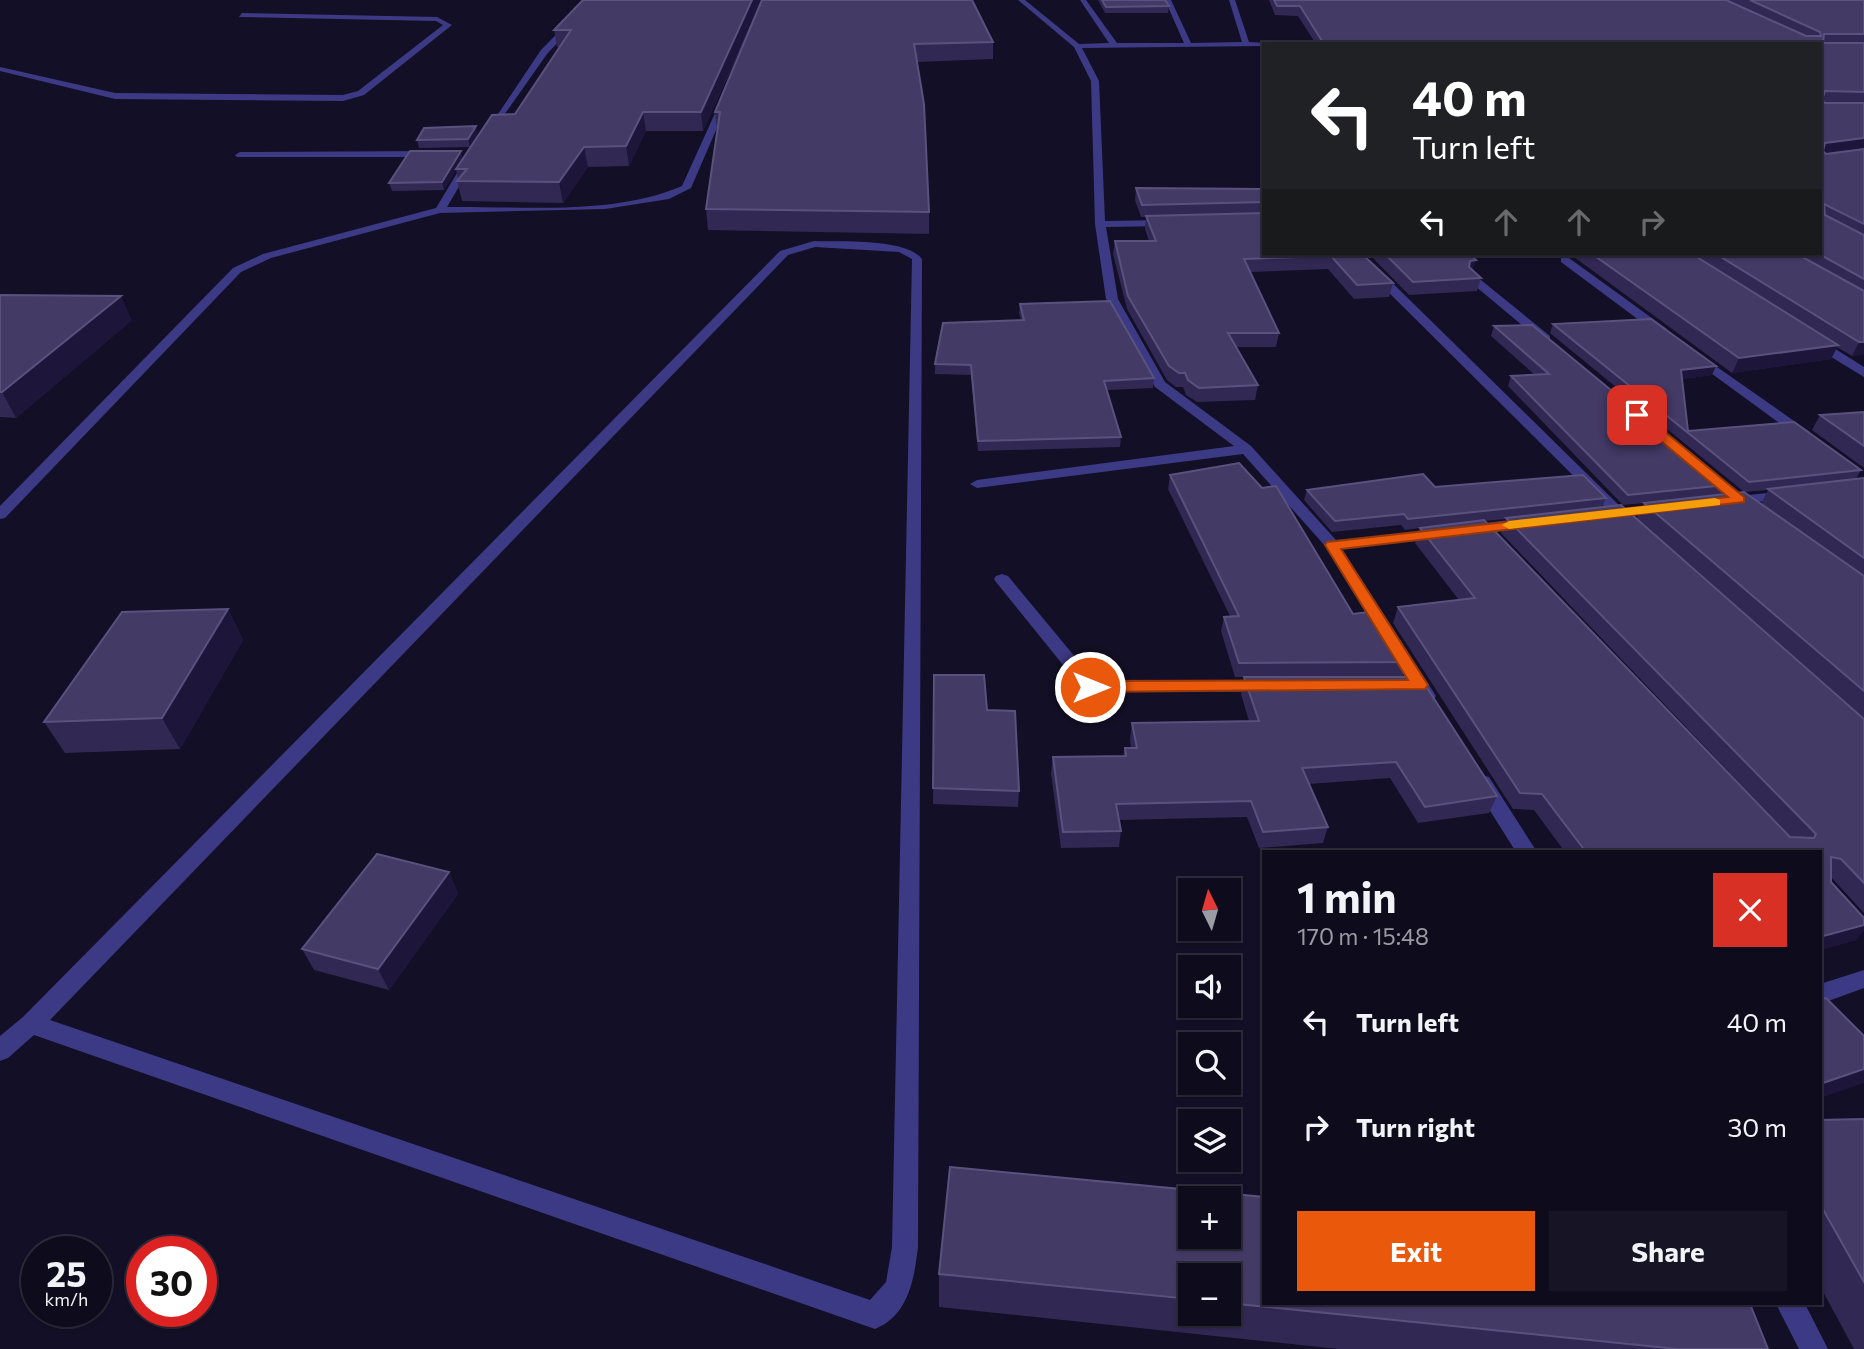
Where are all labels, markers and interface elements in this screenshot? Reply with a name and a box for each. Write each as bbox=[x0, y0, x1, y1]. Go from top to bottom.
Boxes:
text: 40 m bbox=[1412, 66, 1527, 126]
icon: left bbox=[1297, 70, 1388, 161]
text: Turn left bbox=[1412, 126, 1536, 166]
icon: left bbox=[1414, 203, 1452, 241]
icon: ahead bbox=[1487, 203, 1525, 241]
icon: ahead bbox=[1560, 203, 1598, 241]
icon: right bbox=[1633, 203, 1671, 241]
pin bbox=[1607, 385, 1667, 445]
icon: arrive bbox=[1618, 396, 1656, 434]
position arrow bbox=[1053, 650, 1127, 724]
text: 1 min bbox=[1297, 870, 1397, 922]
button: close bbox=[1713, 873, 1787, 947]
north arrow bbox=[1178, 878, 1241, 942]
map controls bbox=[1178, 878, 1241, 1326]
text: 170 m · 15:48 bbox=[1297, 922, 1429, 950]
button: sound bbox=[1178, 955, 1241, 1018]
icon: left bbox=[1297, 1003, 1335, 1041]
text: Turn left bbox=[1356, 1006, 1459, 1037]
text: 40 m bbox=[1727, 1006, 1787, 1037]
button: search bbox=[1178, 1032, 1241, 1095]
icon: right bbox=[1297, 1108, 1335, 1146]
button: layers bbox=[1178, 1109, 1241, 1172]
text: Turn right bbox=[1356, 1111, 1475, 1142]
text: 30 m bbox=[1728, 1111, 1787, 1142]
button: + bbox=[1178, 1186, 1241, 1249]
button: Exit bbox=[1297, 1211, 1535, 1291]
button: Share bbox=[1549, 1211, 1787, 1291]
speed limit sign: 30 bbox=[126, 1236, 217, 1327]
text: 25 bbox=[46, 1251, 87, 1294]
button: − bbox=[1178, 1263, 1241, 1326]
text: km/h bbox=[45, 1288, 88, 1310]

